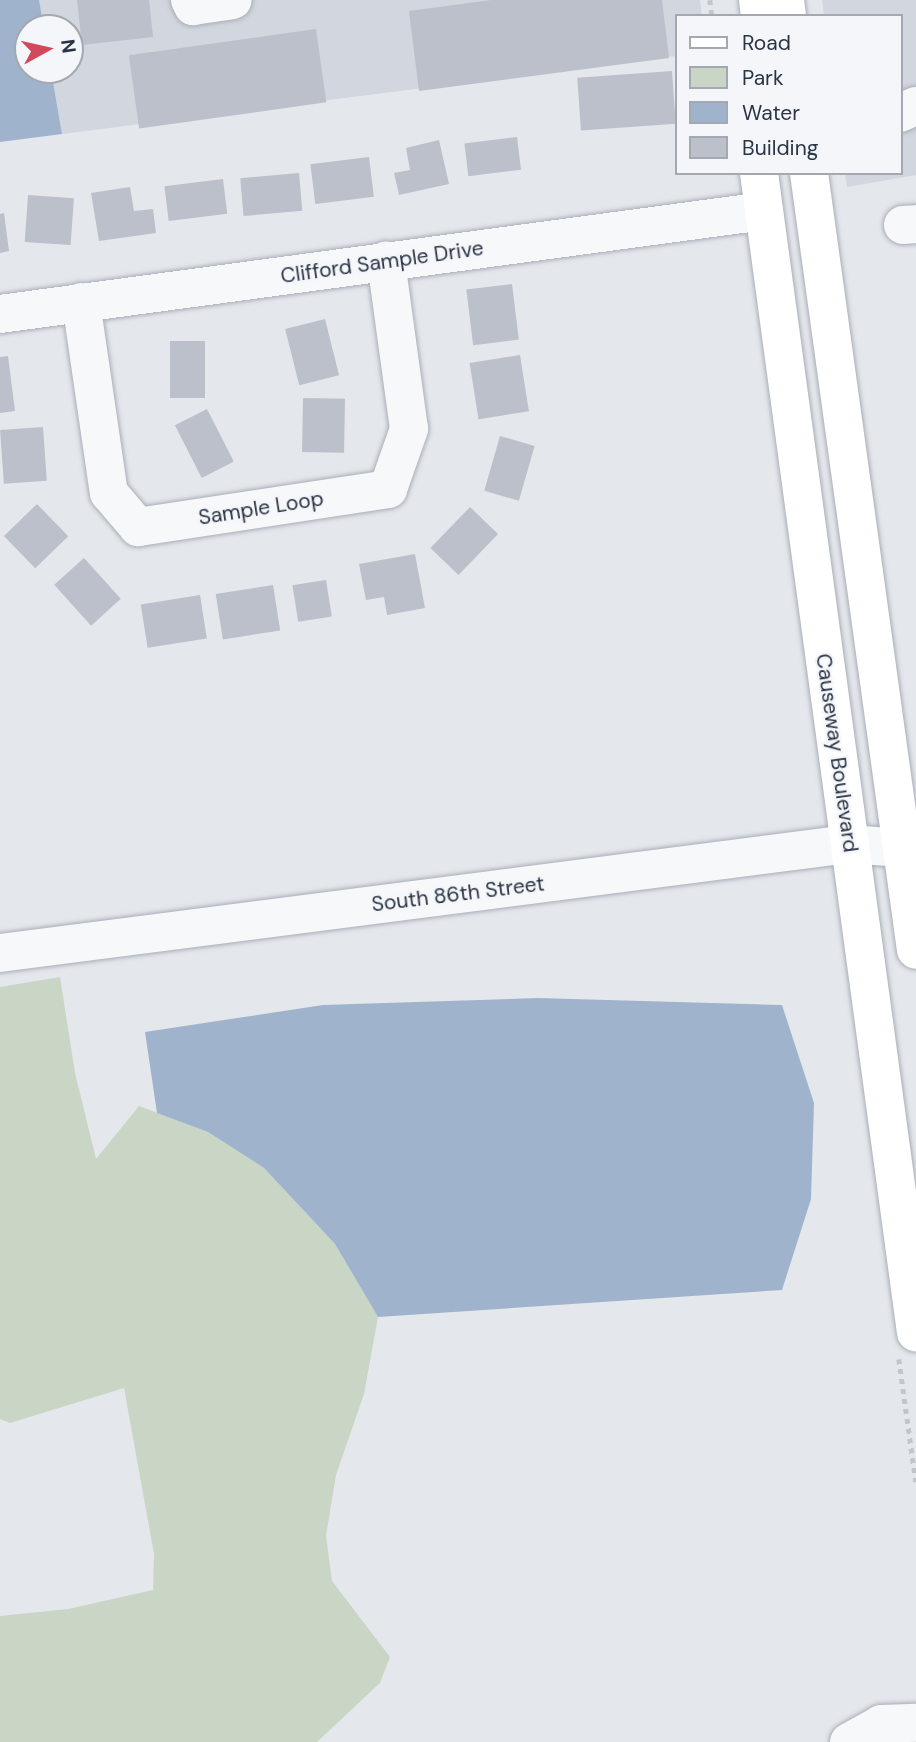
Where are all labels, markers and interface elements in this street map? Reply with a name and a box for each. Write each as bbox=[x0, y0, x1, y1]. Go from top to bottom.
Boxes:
north arrow bbox=[14, 14, 84, 84]
legend bbox=[674, 14, 902, 175]
text: Road bbox=[742, 29, 791, 57]
text: N bbox=[55, 38, 82, 55]
text: Park bbox=[742, 64, 783, 92]
text: Water bbox=[742, 99, 800, 127]
text: Building bbox=[742, 134, 818, 162]
street label: Clifford Sample Drive bbox=[279, 235, 485, 289]
street label: Sample Loop bbox=[197, 486, 325, 530]
street label: Causeway Boulevard bbox=[811, 652, 863, 854]
street label: South 86th Street bbox=[370, 871, 546, 917]

